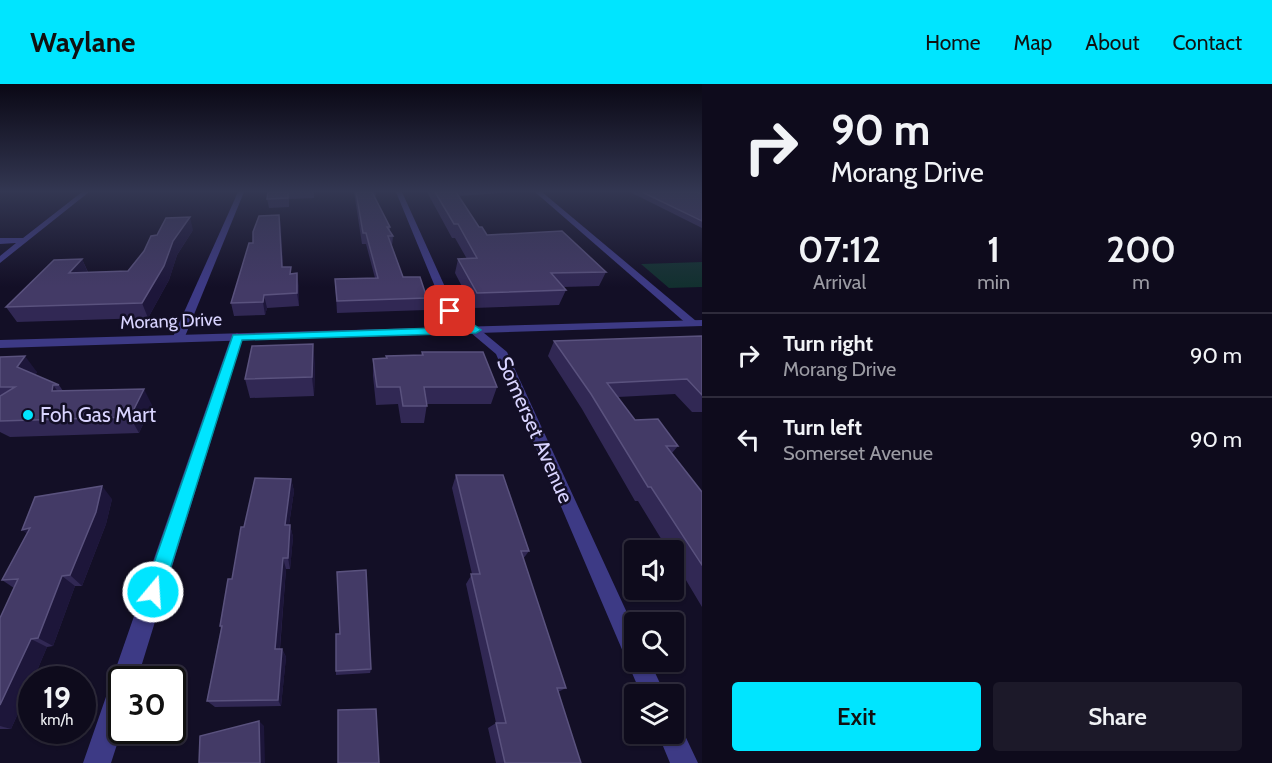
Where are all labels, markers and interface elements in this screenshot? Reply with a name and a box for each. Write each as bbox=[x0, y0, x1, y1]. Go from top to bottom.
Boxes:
text: Waylane bbox=[30, 25, 136, 59]
text: Home bbox=[925, 30, 981, 55]
text: Map bbox=[1014, 30, 1052, 55]
text: About bbox=[1085, 30, 1139, 55]
text: Contact bbox=[1172, 30, 1242, 55]
text: 90 m bbox=[831, 104, 930, 156]
icon: right bbox=[732, 108, 810, 186]
text: Morang Drive bbox=[831, 156, 984, 189]
text: 07:12 bbox=[798, 227, 881, 271]
text: 1 bbox=[987, 227, 1000, 271]
text: 200 bbox=[1106, 227, 1176, 271]
text: Arrival bbox=[813, 270, 866, 294]
text: min bbox=[977, 270, 1010, 294]
text: m bbox=[1132, 270, 1150, 294]
pin bbox=[424, 285, 475, 336]
icon: arrive bbox=[433, 294, 466, 327]
street label: Morang Drive bbox=[120, 308, 222, 334]
text: Turn right bbox=[783, 330, 873, 357]
icon: right bbox=[732, 339, 765, 372]
text: 90 m bbox=[1190, 342, 1242, 369]
street label: Somerset Avenue bbox=[492, 353, 579, 507]
text: Morang Drive bbox=[783, 357, 896, 381]
place label: Foh Gas Mart bbox=[40, 402, 156, 427]
marker: Foh Gas Mart bbox=[21, 408, 35, 422]
text: Turn left bbox=[783, 414, 862, 441]
icon: left bbox=[732, 423, 765, 456]
text: 90 m bbox=[1190, 426, 1242, 453]
text: Somerset Avenue bbox=[783, 441, 933, 465]
map controls bbox=[624, 540, 684, 744]
button: sound bbox=[624, 540, 684, 600]
position arrow bbox=[121, 560, 185, 624]
button: search bbox=[624, 612, 684, 672]
speed limit sign: 30 bbox=[108, 666, 186, 744]
text: 19 bbox=[43, 679, 71, 716]
button: Exit bbox=[732, 682, 981, 751]
button: Share bbox=[993, 682, 1242, 751]
button: layers bbox=[624, 684, 684, 744]
text: km/h bbox=[41, 711, 73, 729]

